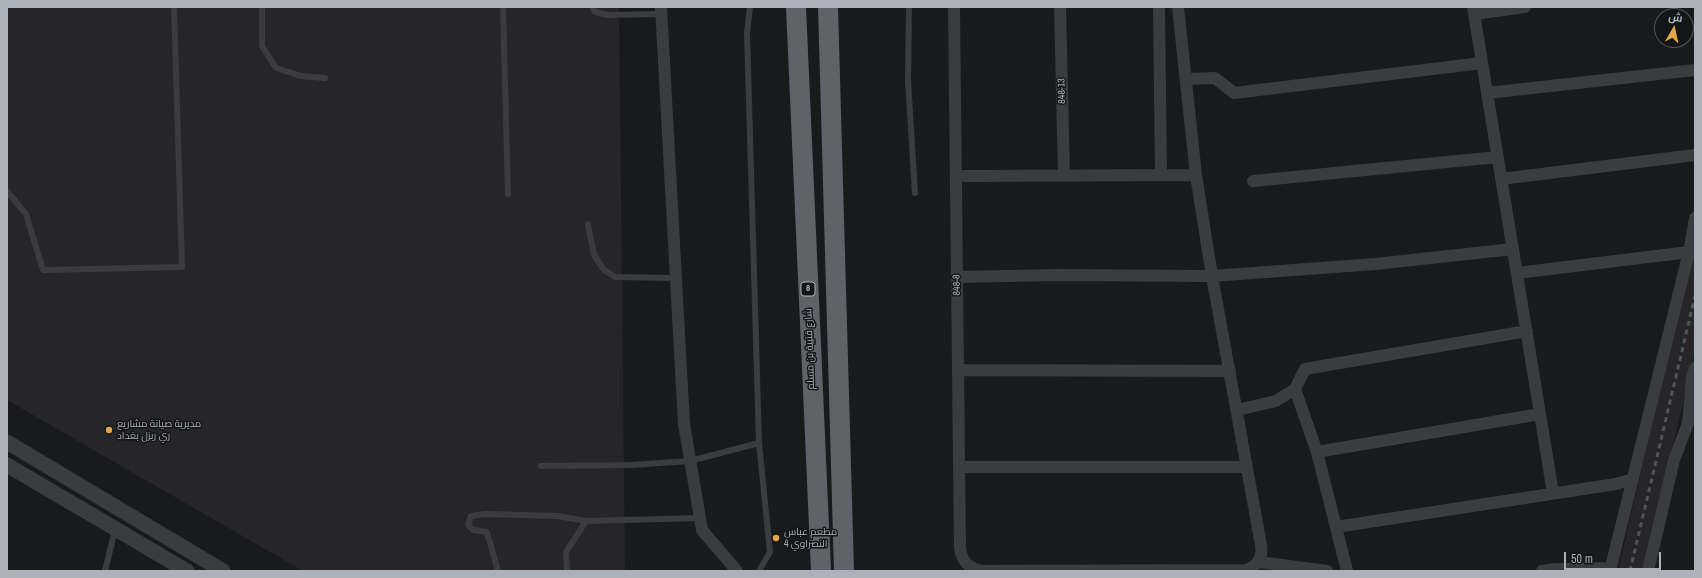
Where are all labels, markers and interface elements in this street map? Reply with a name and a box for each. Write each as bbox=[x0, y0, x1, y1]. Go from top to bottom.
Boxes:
north arrow bbox=[1654, 8, 1694, 48]
text: ش bbox=[1668, 9, 1684, 25]
street label: 848-13 bbox=[1056, 78, 1068, 104]
street label: 848-8 bbox=[951, 274, 963, 296]
road number: 8 bbox=[801, 282, 815, 296]
street label: شارع قتيبة بن مسلم bbox=[803, 308, 817, 390]
place label: مديرية صيانة مشاريع ري ربزل بغداد bbox=[117, 418, 201, 442]
marker: مديرية صيانة مشاريع ري ربزل بغداد bbox=[104, 425, 114, 435]
place label: مطعم عباس النصراوي 4 bbox=[784, 526, 837, 550]
marker: مطعم عباس النصراوي 4 bbox=[771, 533, 781, 543]
scale bar bbox=[1566, 544, 1663, 570]
text: 50 m bbox=[1571, 551, 1593, 567]

